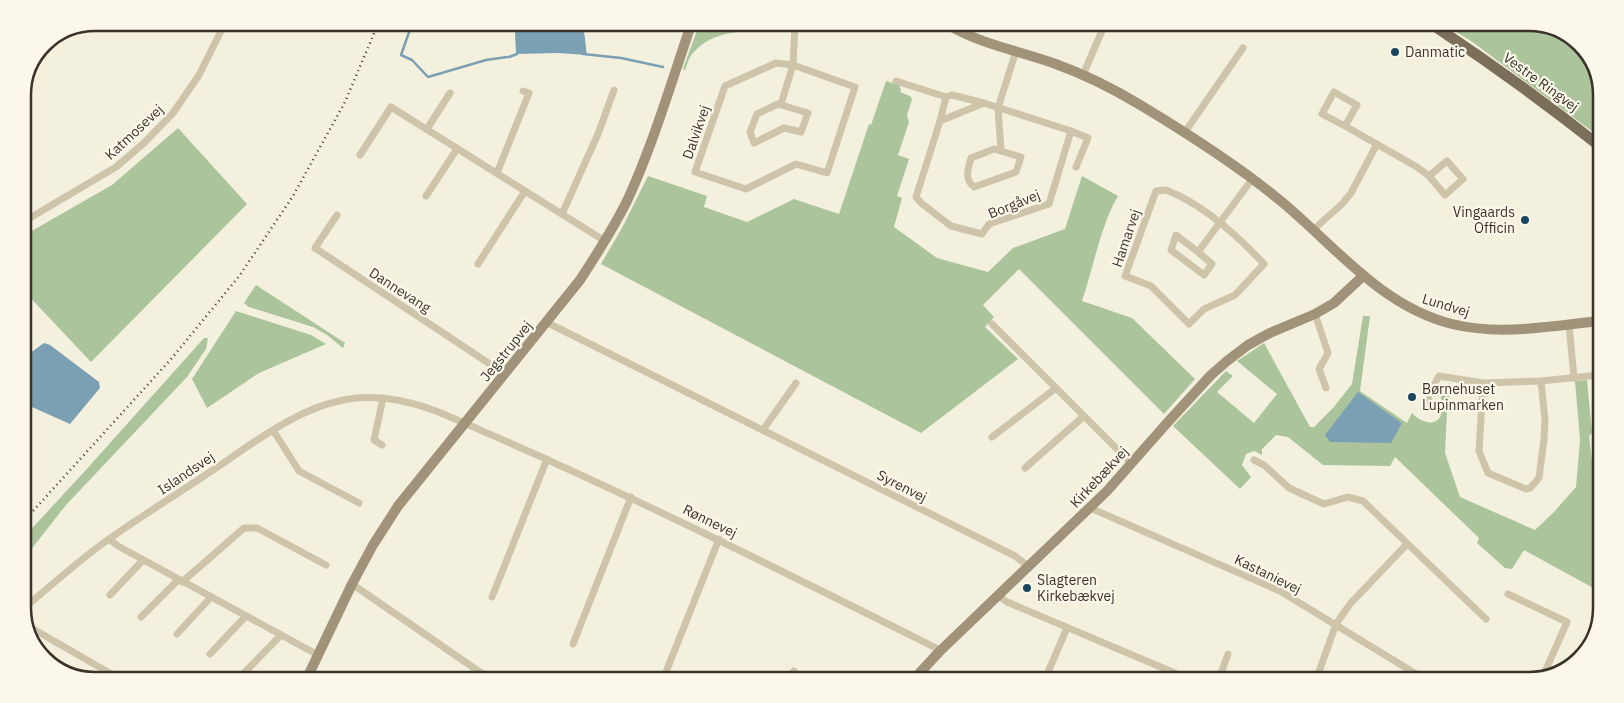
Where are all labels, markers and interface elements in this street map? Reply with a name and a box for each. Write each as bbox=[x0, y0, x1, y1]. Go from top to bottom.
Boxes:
place label: Danmatic bbox=[1405, 43, 1465, 61]
marker: Danmatic bbox=[1389, 46, 1401, 58]
street label: Vestre Ringvej bbox=[1500, 48, 1582, 116]
street label: Katmosevej bbox=[101, 100, 167, 164]
street label: Dalvikvej bbox=[678, 103, 714, 161]
street label: Borgåvej bbox=[985, 185, 1043, 223]
place label: Vingaards Officin bbox=[1453, 203, 1515, 237]
street label: Hamarvej bbox=[1108, 207, 1144, 269]
marker: Vingaards Officin bbox=[1519, 214, 1531, 226]
street label: Dannevang bbox=[366, 263, 435, 317]
street label: Lundvej bbox=[1420, 289, 1472, 321]
street label: Jegstrupvej bbox=[476, 317, 536, 385]
place label: Børnehuset Lupinmarken bbox=[1422, 380, 1504, 414]
marker: Børnehuset Lupinmarken bbox=[1406, 391, 1418, 403]
street label: Kirkebækvej bbox=[1066, 442, 1132, 512]
street label: Islandsvej bbox=[154, 448, 218, 498]
street label: Syrenvej bbox=[874, 466, 930, 506]
street label: Rønnevej bbox=[680, 500, 740, 542]
street label: Kastanievej bbox=[1232, 550, 1304, 598]
place label: Slagteren Kirkebækvej bbox=[1037, 571, 1115, 605]
marker: Slagteren Kirkebækvej bbox=[1021, 582, 1033, 594]

